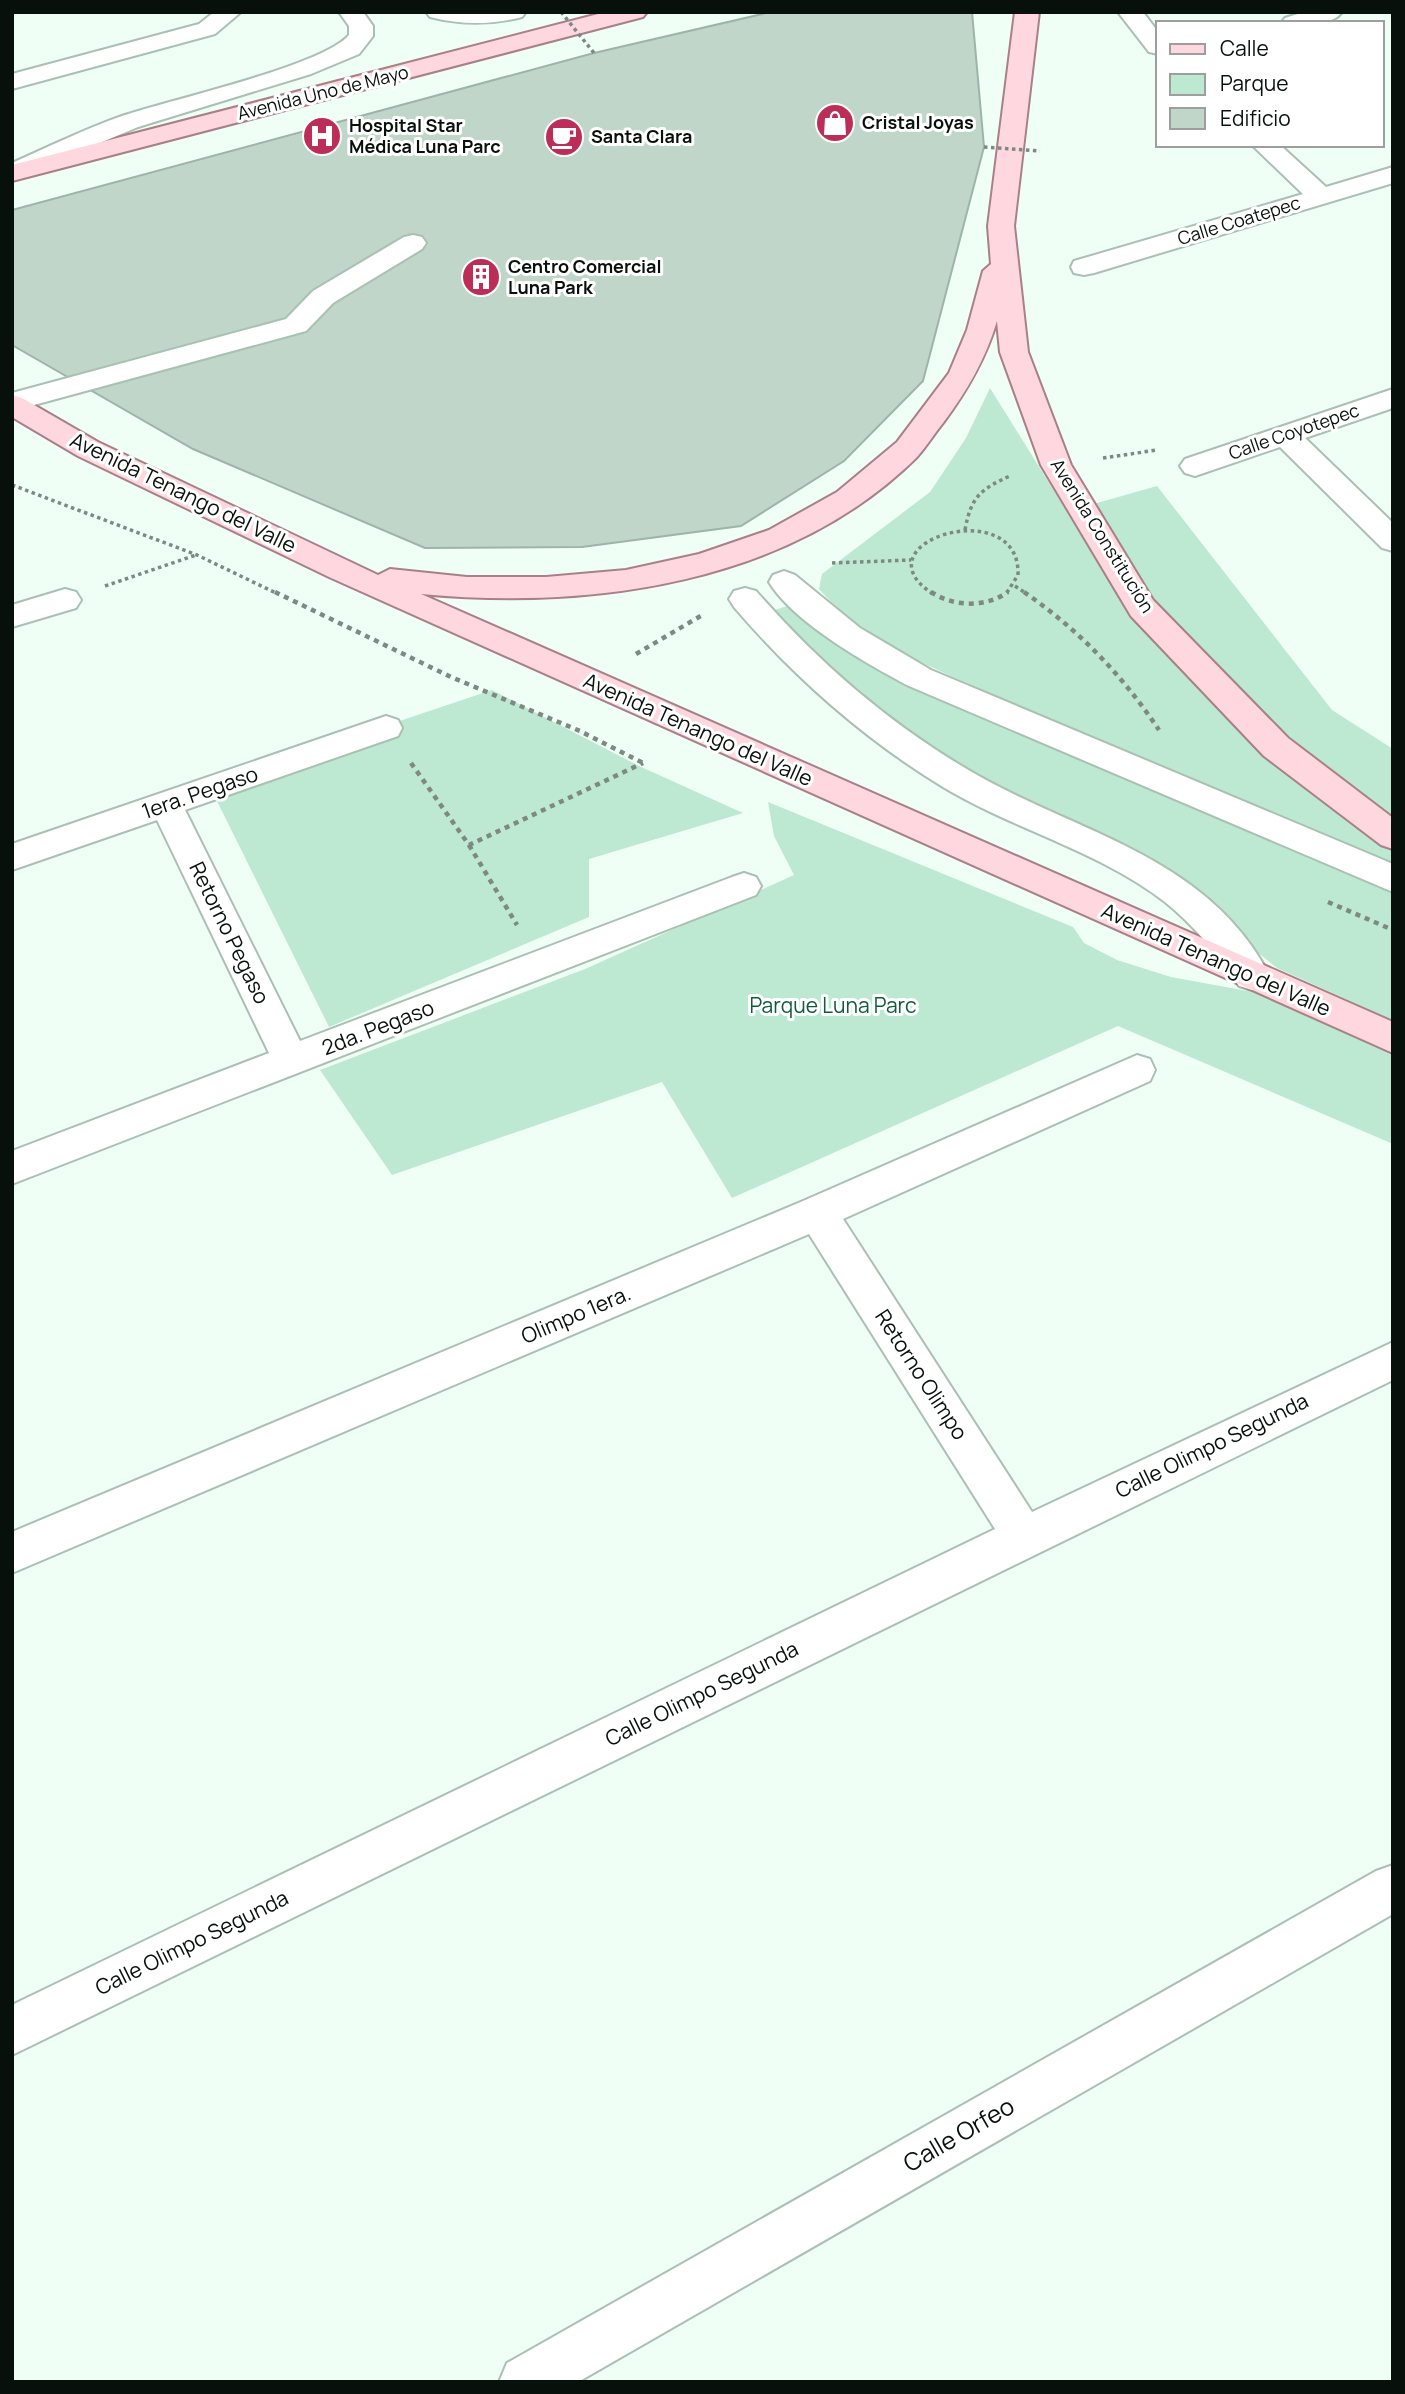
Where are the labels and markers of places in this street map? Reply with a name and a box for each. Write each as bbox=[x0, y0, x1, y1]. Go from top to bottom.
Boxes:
shop icon: Cristal Joyas bbox=[814, 102, 856, 144]
place label: Cristal Joyas bbox=[862, 110, 974, 134]
place label: Hospital Star Médica Luna Parc bbox=[349, 113, 501, 158]
hospital icon: Hospital Star Médica Luna Parc bbox=[301, 115, 343, 157]
cafe icon: Santa Clara bbox=[543, 116, 585, 158]
place label: Santa Clara bbox=[591, 124, 692, 148]
place label: Centro Comercial Luna Park bbox=[508, 254, 661, 299]
building icon: Centro Comercial Luna Park bbox=[460, 256, 502, 298]

